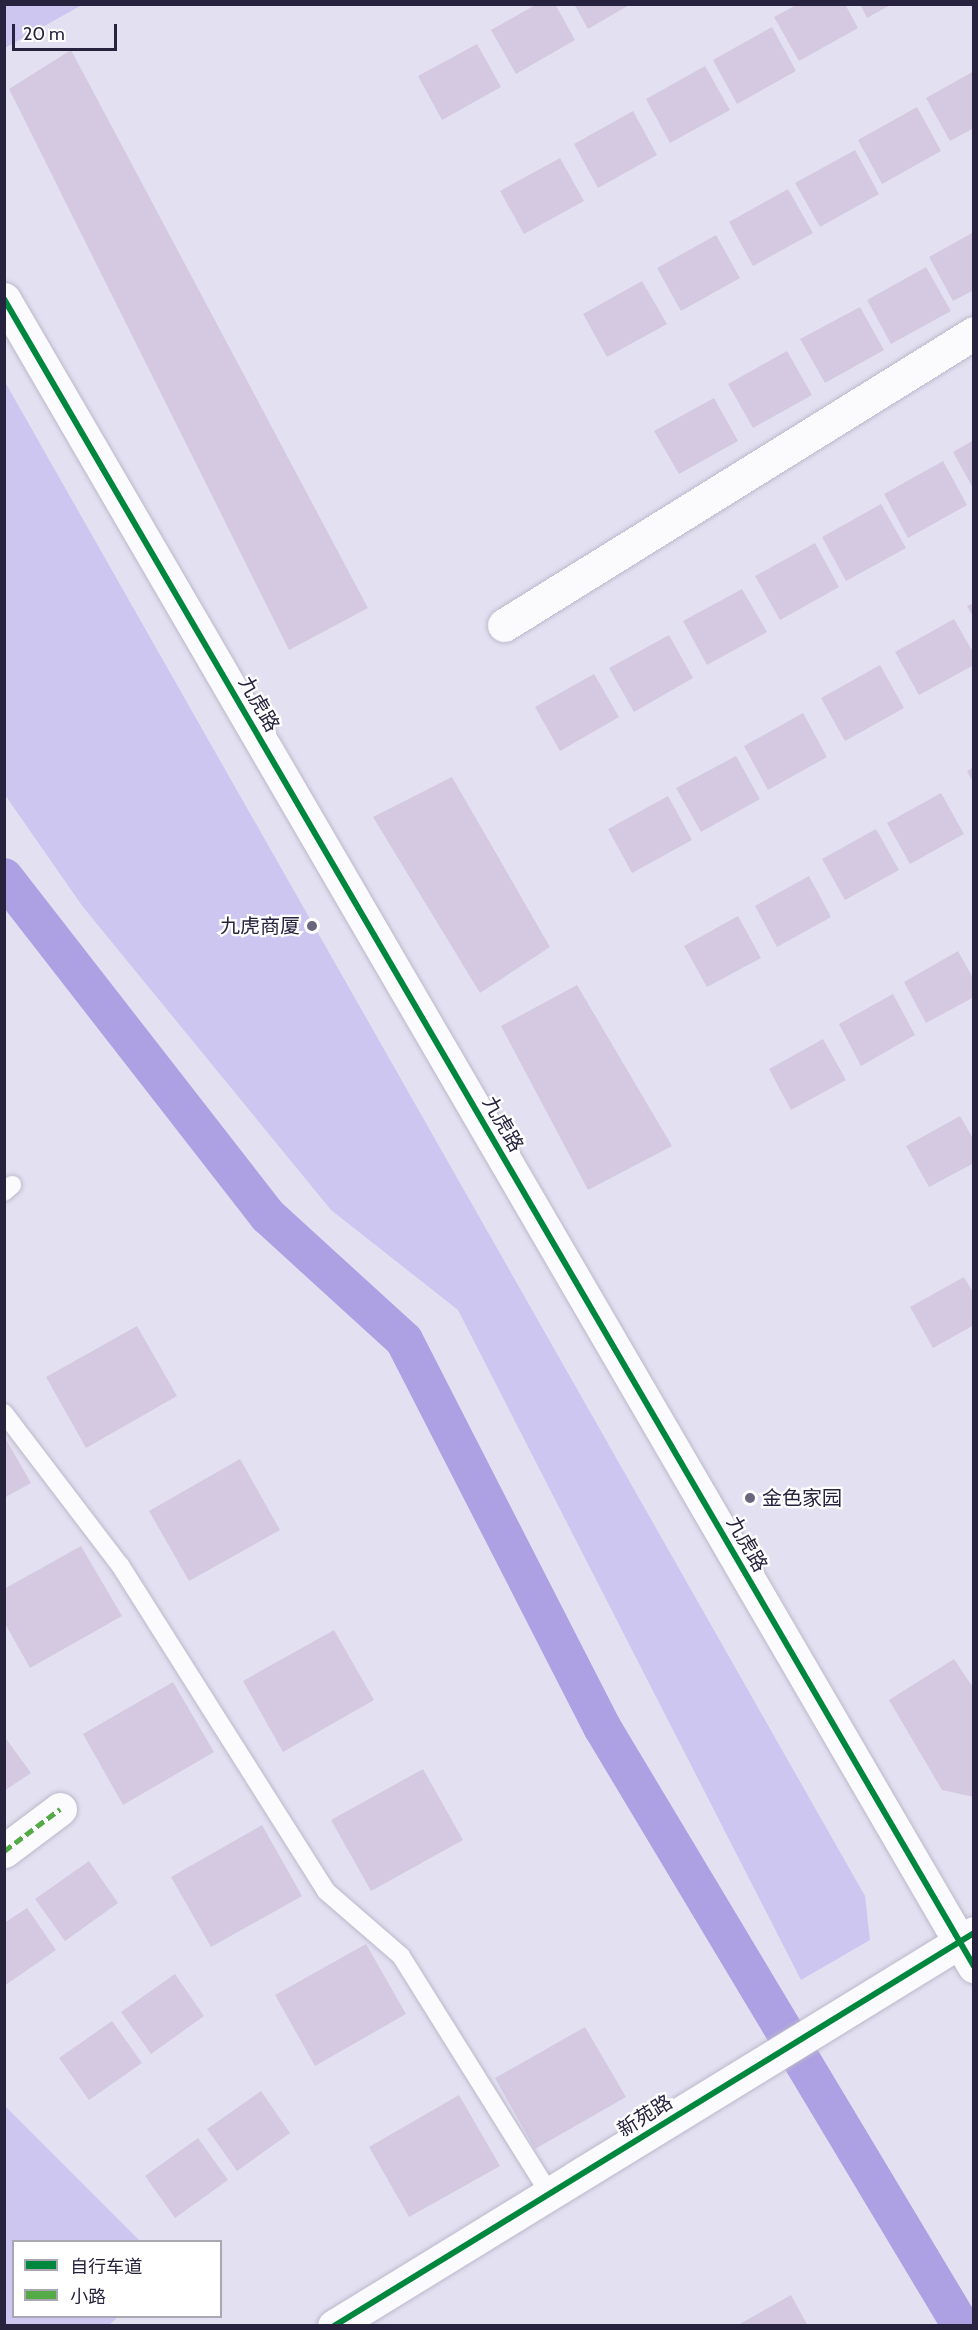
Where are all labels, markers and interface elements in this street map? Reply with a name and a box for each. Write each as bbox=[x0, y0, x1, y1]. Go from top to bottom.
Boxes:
scale bar bbox=[15, 12, 120, 50]
text: 20 m bbox=[23, 23, 65, 45]
street label: 九虎路 bbox=[234, 672, 284, 736]
place label: 九虎商厦 bbox=[220, 914, 300, 938]
marker: 九虎商厦 bbox=[305, 919, 319, 933]
street label: 九虎路 bbox=[478, 1092, 528, 1156]
place label: 金色家园 bbox=[762, 1486, 842, 1510]
marker: 金色家园 bbox=[743, 1491, 757, 1505]
street label: 九虎路 bbox=[722, 1512, 772, 1576]
street label: 新苑路 bbox=[613, 2090, 677, 2142]
legend bbox=[12, 2240, 222, 2318]
text: 自行车道 bbox=[70, 2256, 142, 2278]
text: 小路 bbox=[70, 2286, 106, 2308]

